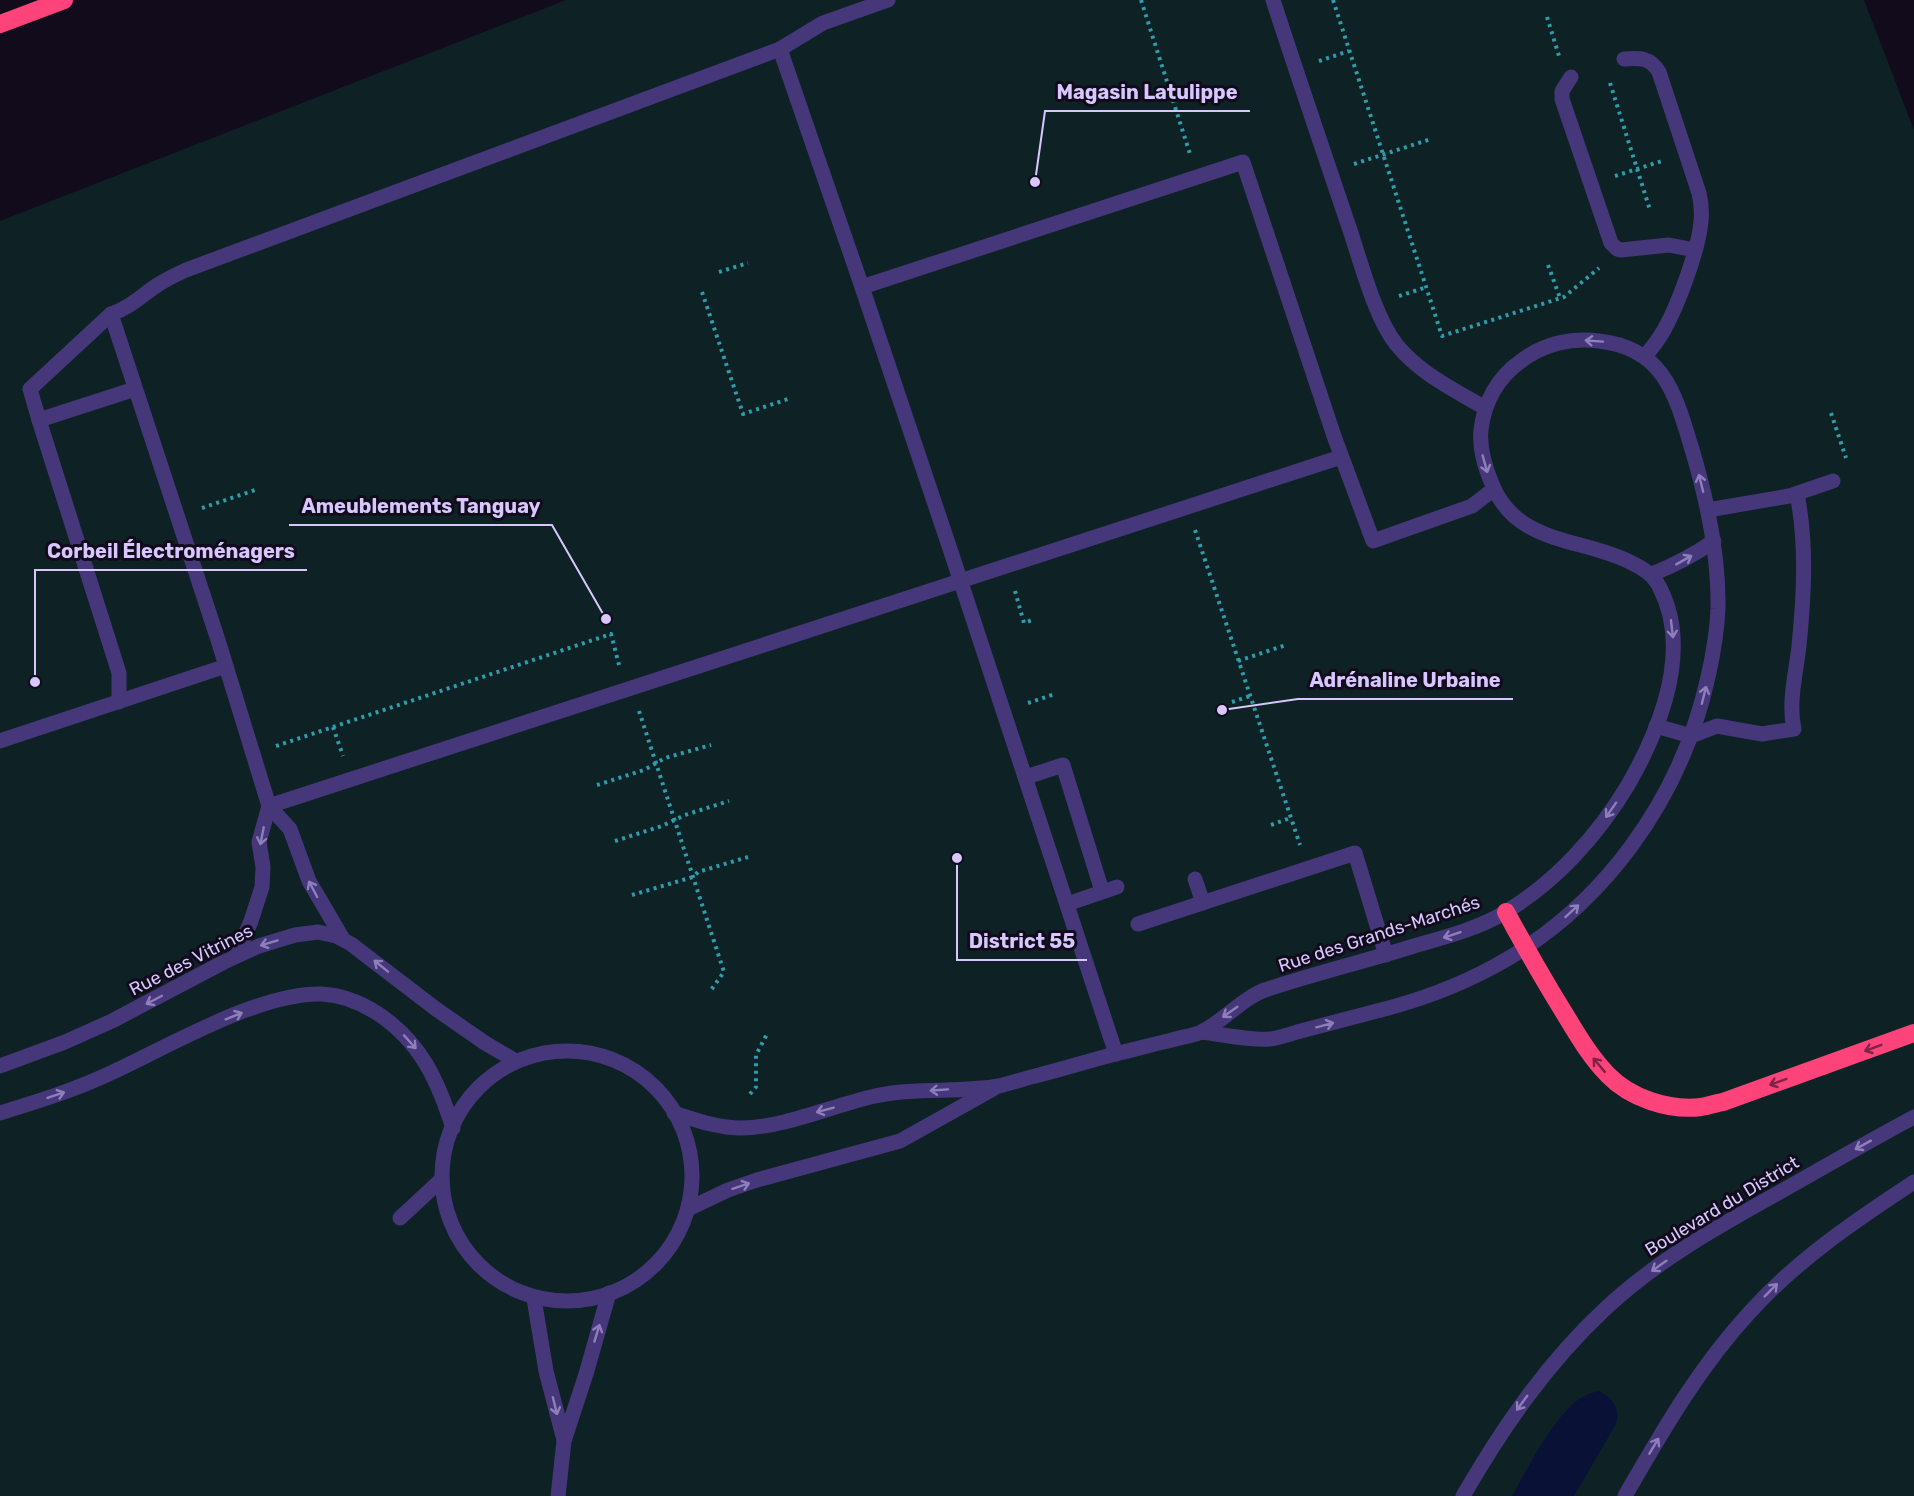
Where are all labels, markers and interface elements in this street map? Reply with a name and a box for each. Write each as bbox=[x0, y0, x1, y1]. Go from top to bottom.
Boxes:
callout: Magasin Latulippe bbox=[1045, 73, 1250, 111]
text: Magasin Latulippe bbox=[1056, 80, 1238, 104]
one-way arrow bbox=[1585, 335, 1605, 346]
one-way arrow bbox=[1480, 454, 1491, 473]
one-way arrow bbox=[1695, 474, 1707, 493]
callout: Ameublements Tanguay bbox=[289, 487, 552, 525]
text: Ameublements Tanguay bbox=[301, 494, 541, 518]
callout: Corbeil Électroménagers bbox=[35, 532, 307, 570]
text: Corbeil Électroménagers bbox=[47, 539, 295, 563]
one-way arrow bbox=[1675, 554, 1692, 566]
one-way arrow bbox=[1666, 618, 1677, 638]
callout: Adrénaline Urbaine bbox=[1298, 661, 1513, 699]
text: Adrénaline Urbaine bbox=[1309, 668, 1501, 692]
one-way arrow bbox=[1698, 685, 1710, 704]
one-way arrow bbox=[1605, 801, 1617, 818]
one-way arrow bbox=[256, 826, 267, 845]
one-way arrow bbox=[307, 881, 319, 898]
street label: Rue des Grands-Marchés bbox=[1275, 891, 1483, 977]
one-way arrow bbox=[1564, 904, 1579, 918]
street label: Rue des Vitrines bbox=[126, 919, 256, 1001]
callout: District 55 bbox=[957, 922, 1087, 960]
text: District 55 bbox=[969, 929, 1075, 953]
one-way arrow bbox=[1443, 930, 1462, 941]
one-way arrow bbox=[260, 938, 279, 949]
one-way arrow bbox=[374, 959, 389, 973]
one-way arrow bbox=[145, 994, 163, 1006]
one-way arrow bbox=[1222, 1006, 1238, 1018]
one-way arrow bbox=[224, 1010, 242, 1021]
one-way arrow bbox=[1315, 1019, 1334, 1030]
one-way arrow bbox=[403, 1035, 417, 1050]
one-way arrow bbox=[1865, 1044, 1883, 1055]
one-way arrow bbox=[1593, 1057, 1606, 1073]
one-way arrow bbox=[1769, 1078, 1787, 1089]
one-way arrow bbox=[930, 1085, 950, 1096]
one-way arrow bbox=[46, 1089, 65, 1100]
one-way arrow bbox=[816, 1105, 835, 1116]
one-way arrow bbox=[1854, 1140, 1872, 1151]
street label: Boulevard du District bbox=[1641, 1151, 1803, 1261]
one-way arrow bbox=[731, 1180, 750, 1191]
one-way arrow bbox=[1652, 1260, 1668, 1273]
one-way arrow bbox=[1764, 1283, 1779, 1298]
one-way arrow bbox=[592, 1324, 603, 1343]
one-way arrow bbox=[1516, 1395, 1528, 1411]
one-way arrow bbox=[550, 1396, 562, 1415]
one-way arrow bbox=[1649, 1438, 1661, 1455]

